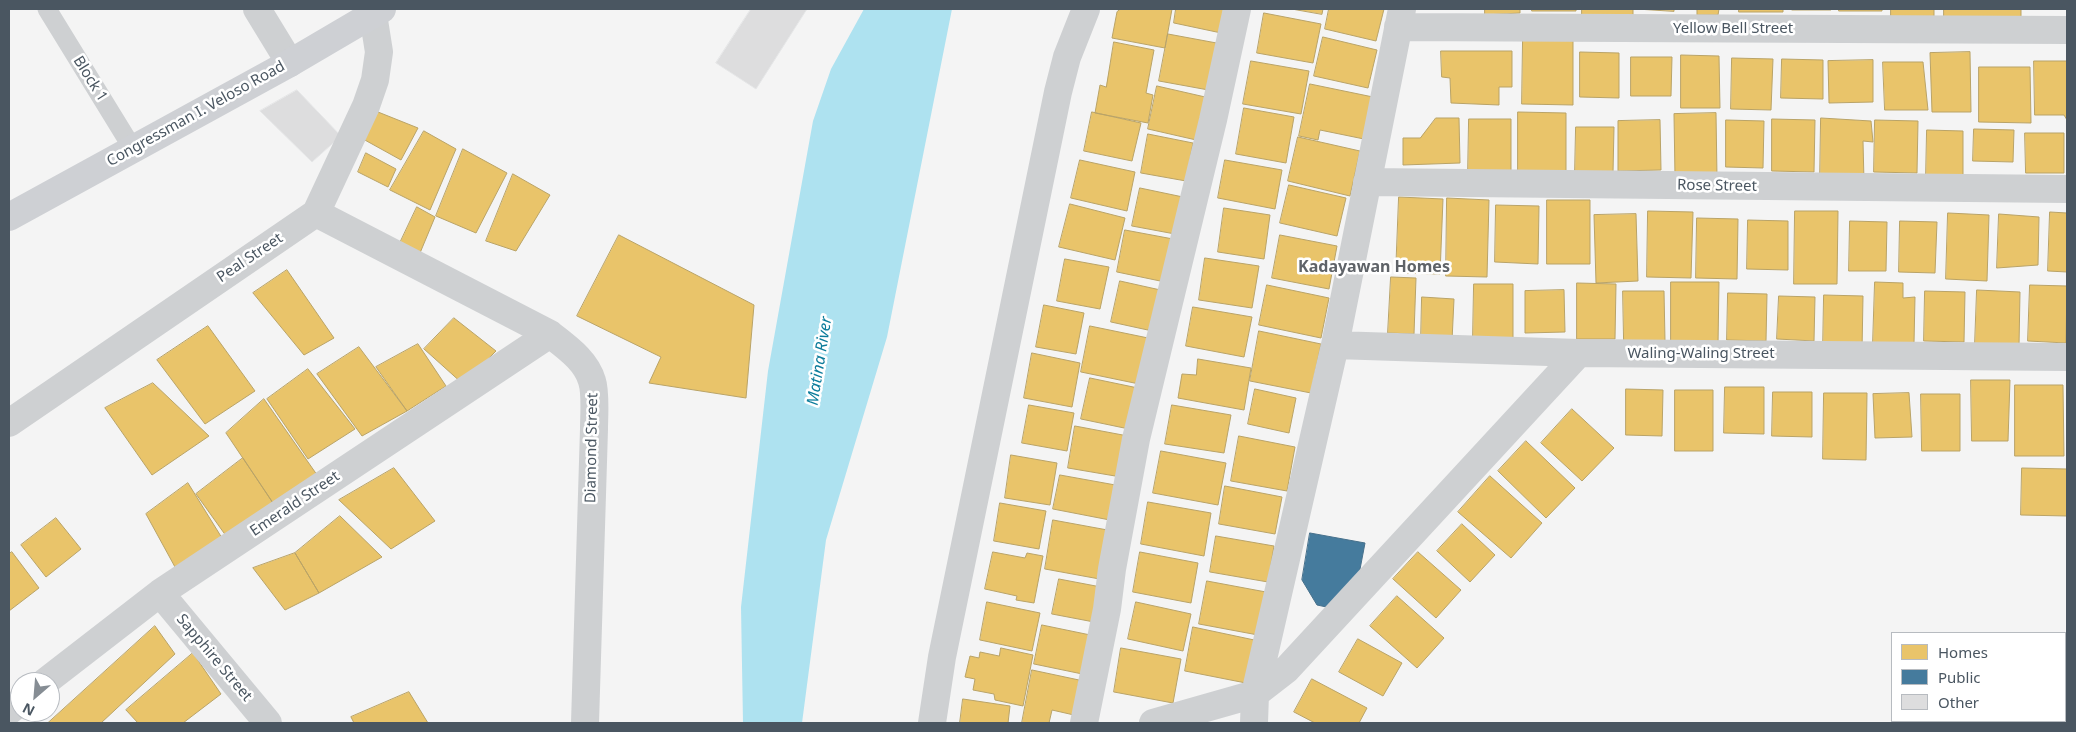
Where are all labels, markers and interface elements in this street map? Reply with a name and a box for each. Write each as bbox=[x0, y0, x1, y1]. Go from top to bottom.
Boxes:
street label: Yellow Bell Street bbox=[1673, 20, 1793, 38]
street label: Block 1 bbox=[69, 53, 111, 105]
street label: Congressman I. Veloso Road bbox=[104, 57, 288, 171]
street label: Rose Street bbox=[1677, 176, 1757, 196]
street label: Peal Street bbox=[214, 229, 286, 287]
district label: Kadayawan Homes bbox=[1298, 257, 1450, 277]
water label: Matina River bbox=[804, 315, 836, 407]
street label: Waling-Waling Street bbox=[1627, 345, 1775, 363]
street label: Diamond Street bbox=[582, 393, 602, 503]
street label: Emerald Street bbox=[247, 467, 343, 541]
street label: Sapphire Street bbox=[172, 611, 256, 705]
legend bbox=[1891, 632, 2066, 722]
text: Homes bbox=[1938, 642, 1988, 662]
text: Public bbox=[1938, 667, 1981, 687]
north arrow bbox=[10, 672, 60, 722]
text: Other bbox=[1938, 692, 1979, 712]
text: N bbox=[19, 699, 38, 721]

